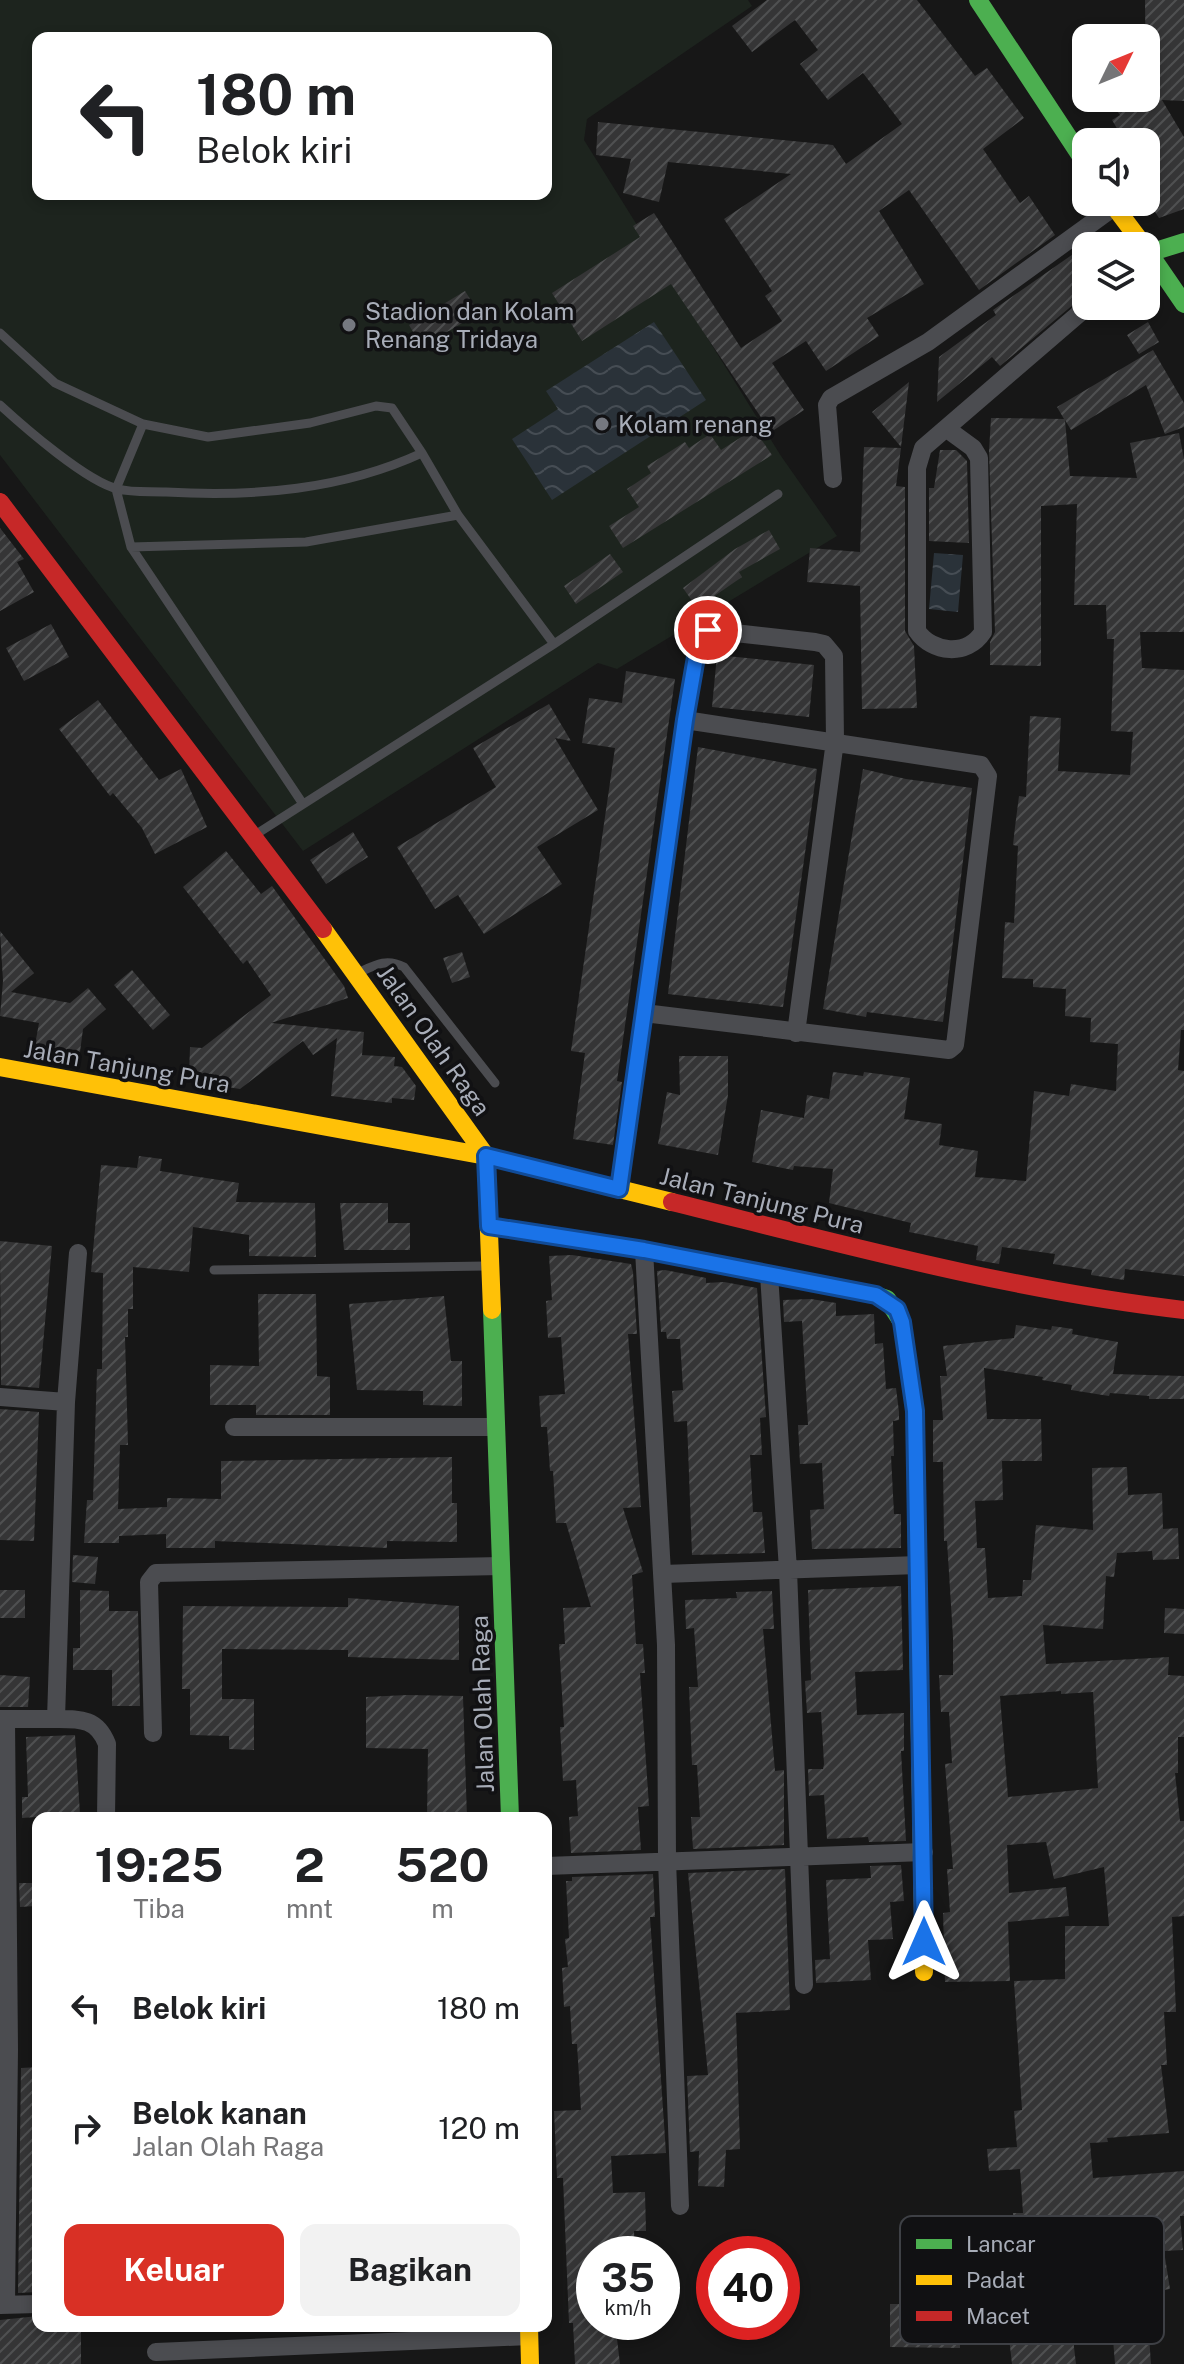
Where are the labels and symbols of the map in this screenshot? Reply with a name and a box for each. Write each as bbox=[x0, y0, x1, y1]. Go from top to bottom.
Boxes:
north arrow bbox=[1072, 24, 1160, 112]
place label: Stadion dan Kolam Renang Tridaya bbox=[365, 297, 574, 353]
marker: Stadion dan Kolam Renang Tridaya bbox=[340, 316, 358, 334]
place label: Kolam renang bbox=[618, 410, 773, 438]
marker: Kolam renang bbox=[593, 415, 611, 433]
pin bbox=[674, 596, 742, 664]
street label: Jalan Olah Raga bbox=[372, 959, 496, 1121]
street label: Jalan Tanjung Pura bbox=[22, 1034, 232, 1098]
street label: Jalan Tanjung Pura bbox=[657, 1161, 867, 1239]
street label: Jalan Olah Raga bbox=[465, 1615, 499, 1793]
position arrow bbox=[882, 1900, 966, 1984]
legend bbox=[900, 2216, 1164, 2344]
text: Lancar bbox=[966, 2231, 1036, 2257]
speed limit sign: 40 bbox=[696, 2236, 800, 2340]
text: Padat bbox=[966, 2267, 1025, 2293]
text: Macet bbox=[966, 2303, 1030, 2329]

